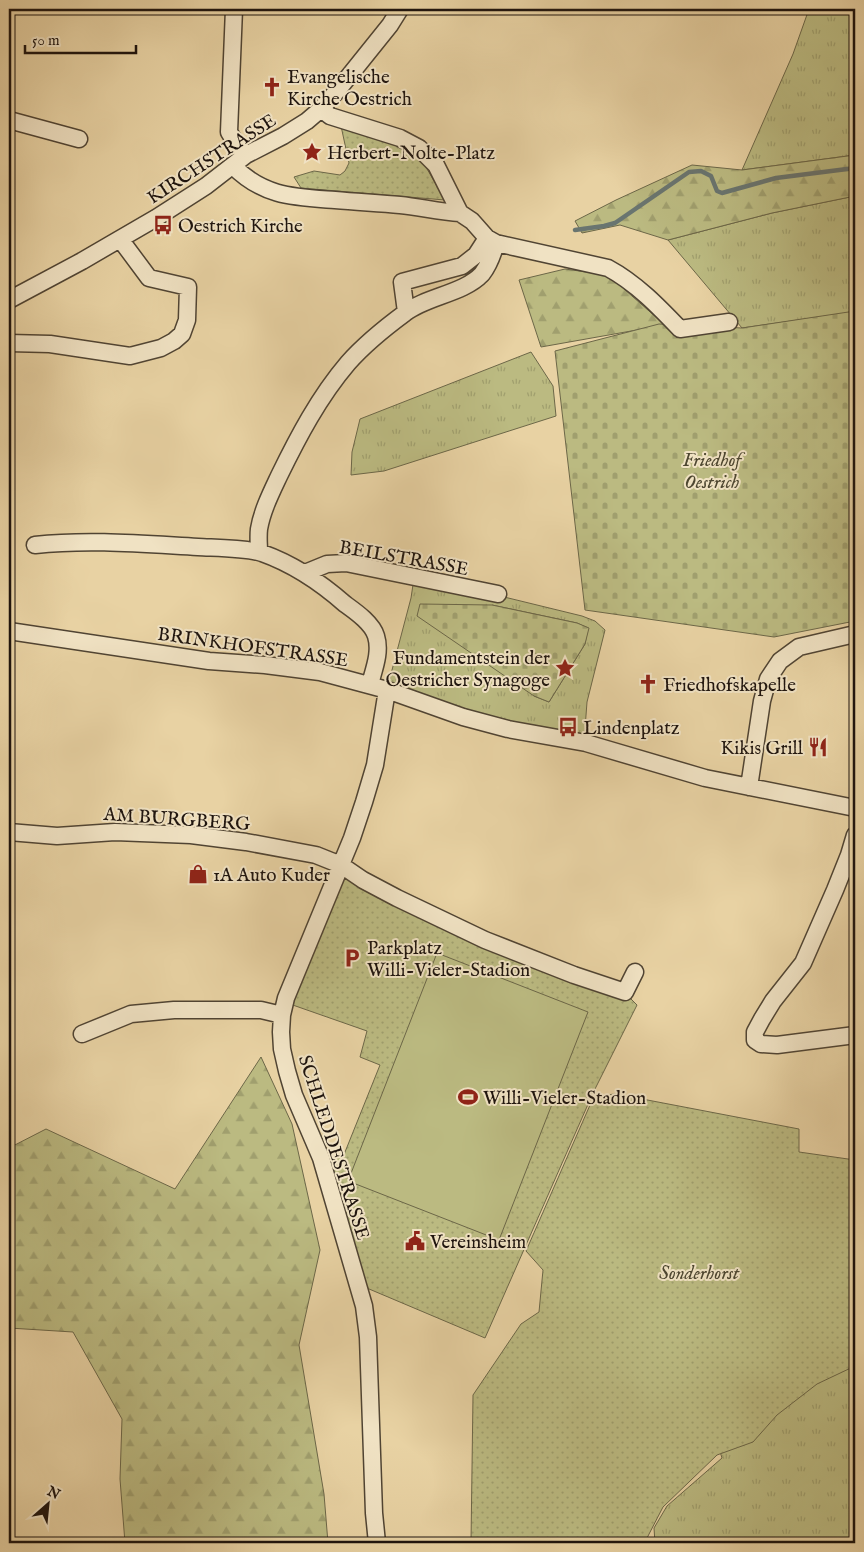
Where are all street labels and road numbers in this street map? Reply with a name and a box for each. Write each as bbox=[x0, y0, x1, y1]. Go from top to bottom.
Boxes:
street label: KIRCHSTRASSE bbox=[143, 109, 281, 210]
street label: BEILSTRASSE bbox=[337, 536, 470, 582]
street label: BRINKHOFSTRASSE bbox=[156, 623, 350, 673]
street label: AM BURGBERG bbox=[102, 803, 251, 837]
street label: SCHLEDDESTRASSE bbox=[292, 1052, 374, 1243]

